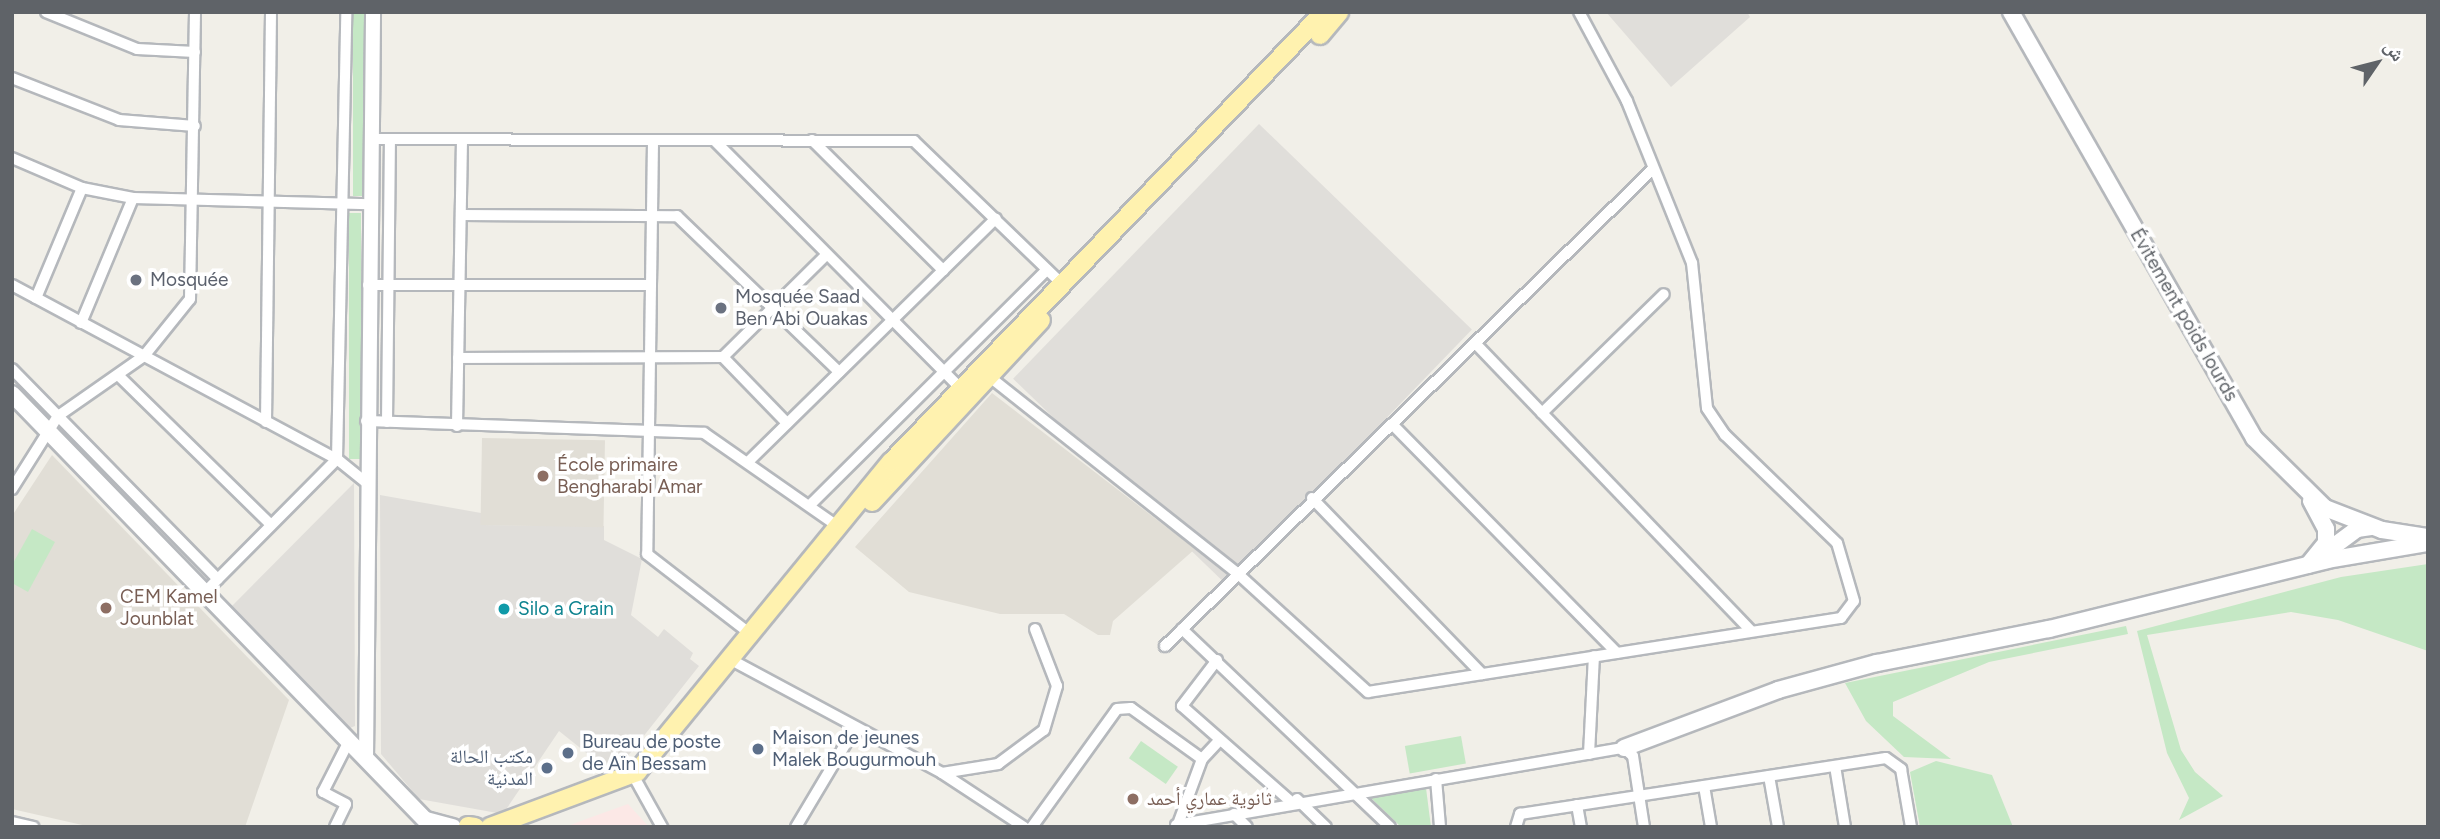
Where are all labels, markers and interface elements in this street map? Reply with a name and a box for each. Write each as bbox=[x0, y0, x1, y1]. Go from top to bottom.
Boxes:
north arrow bbox=[2342, 28, 2412, 98]
text: ش bbox=[2379, 36, 2410, 66]
street label: Évitement poids lourds bbox=[2125, 225, 2243, 405]
place label: Mosquée bbox=[150, 269, 228, 291]
marker: Mosquée bbox=[128, 272, 144, 288]
place label: Mosquée Saad Ben Abi Ouakas bbox=[735, 286, 868, 330]
marker: Mosquée Saad Ben Abi Ouakas bbox=[713, 300, 729, 316]
place label: École primaire Bengharabi Amar bbox=[557, 454, 703, 498]
marker: École primaire Bengharabi Amar bbox=[535, 468, 551, 484]
place label: CEM Kamel Jounblat bbox=[120, 586, 218, 630]
place label: Silo a Grain bbox=[518, 598, 614, 620]
marker: CEM Kamel Jounblat bbox=[98, 600, 114, 616]
marker: Silo a Grain bbox=[496, 601, 512, 617]
place label: Maison de jeunes Malek Bougurmouh bbox=[772, 727, 936, 771]
place label: Bureau de poste de Aïn Bessam bbox=[582, 731, 721, 775]
marker: Maison de jeunes Malek Bougurmouh bbox=[750, 741, 766, 757]
marker: Bureau de poste de Aïn Bessam bbox=[560, 745, 576, 761]
place label: مكتب الحالة المدنية bbox=[450, 746, 533, 790]
marker: مكتب الحالة المدنية bbox=[539, 760, 555, 776]
place label: ثانوية عماري أحمد bbox=[1147, 788, 1272, 810]
marker: ثانوية عماري أحمد bbox=[1125, 791, 1141, 807]

